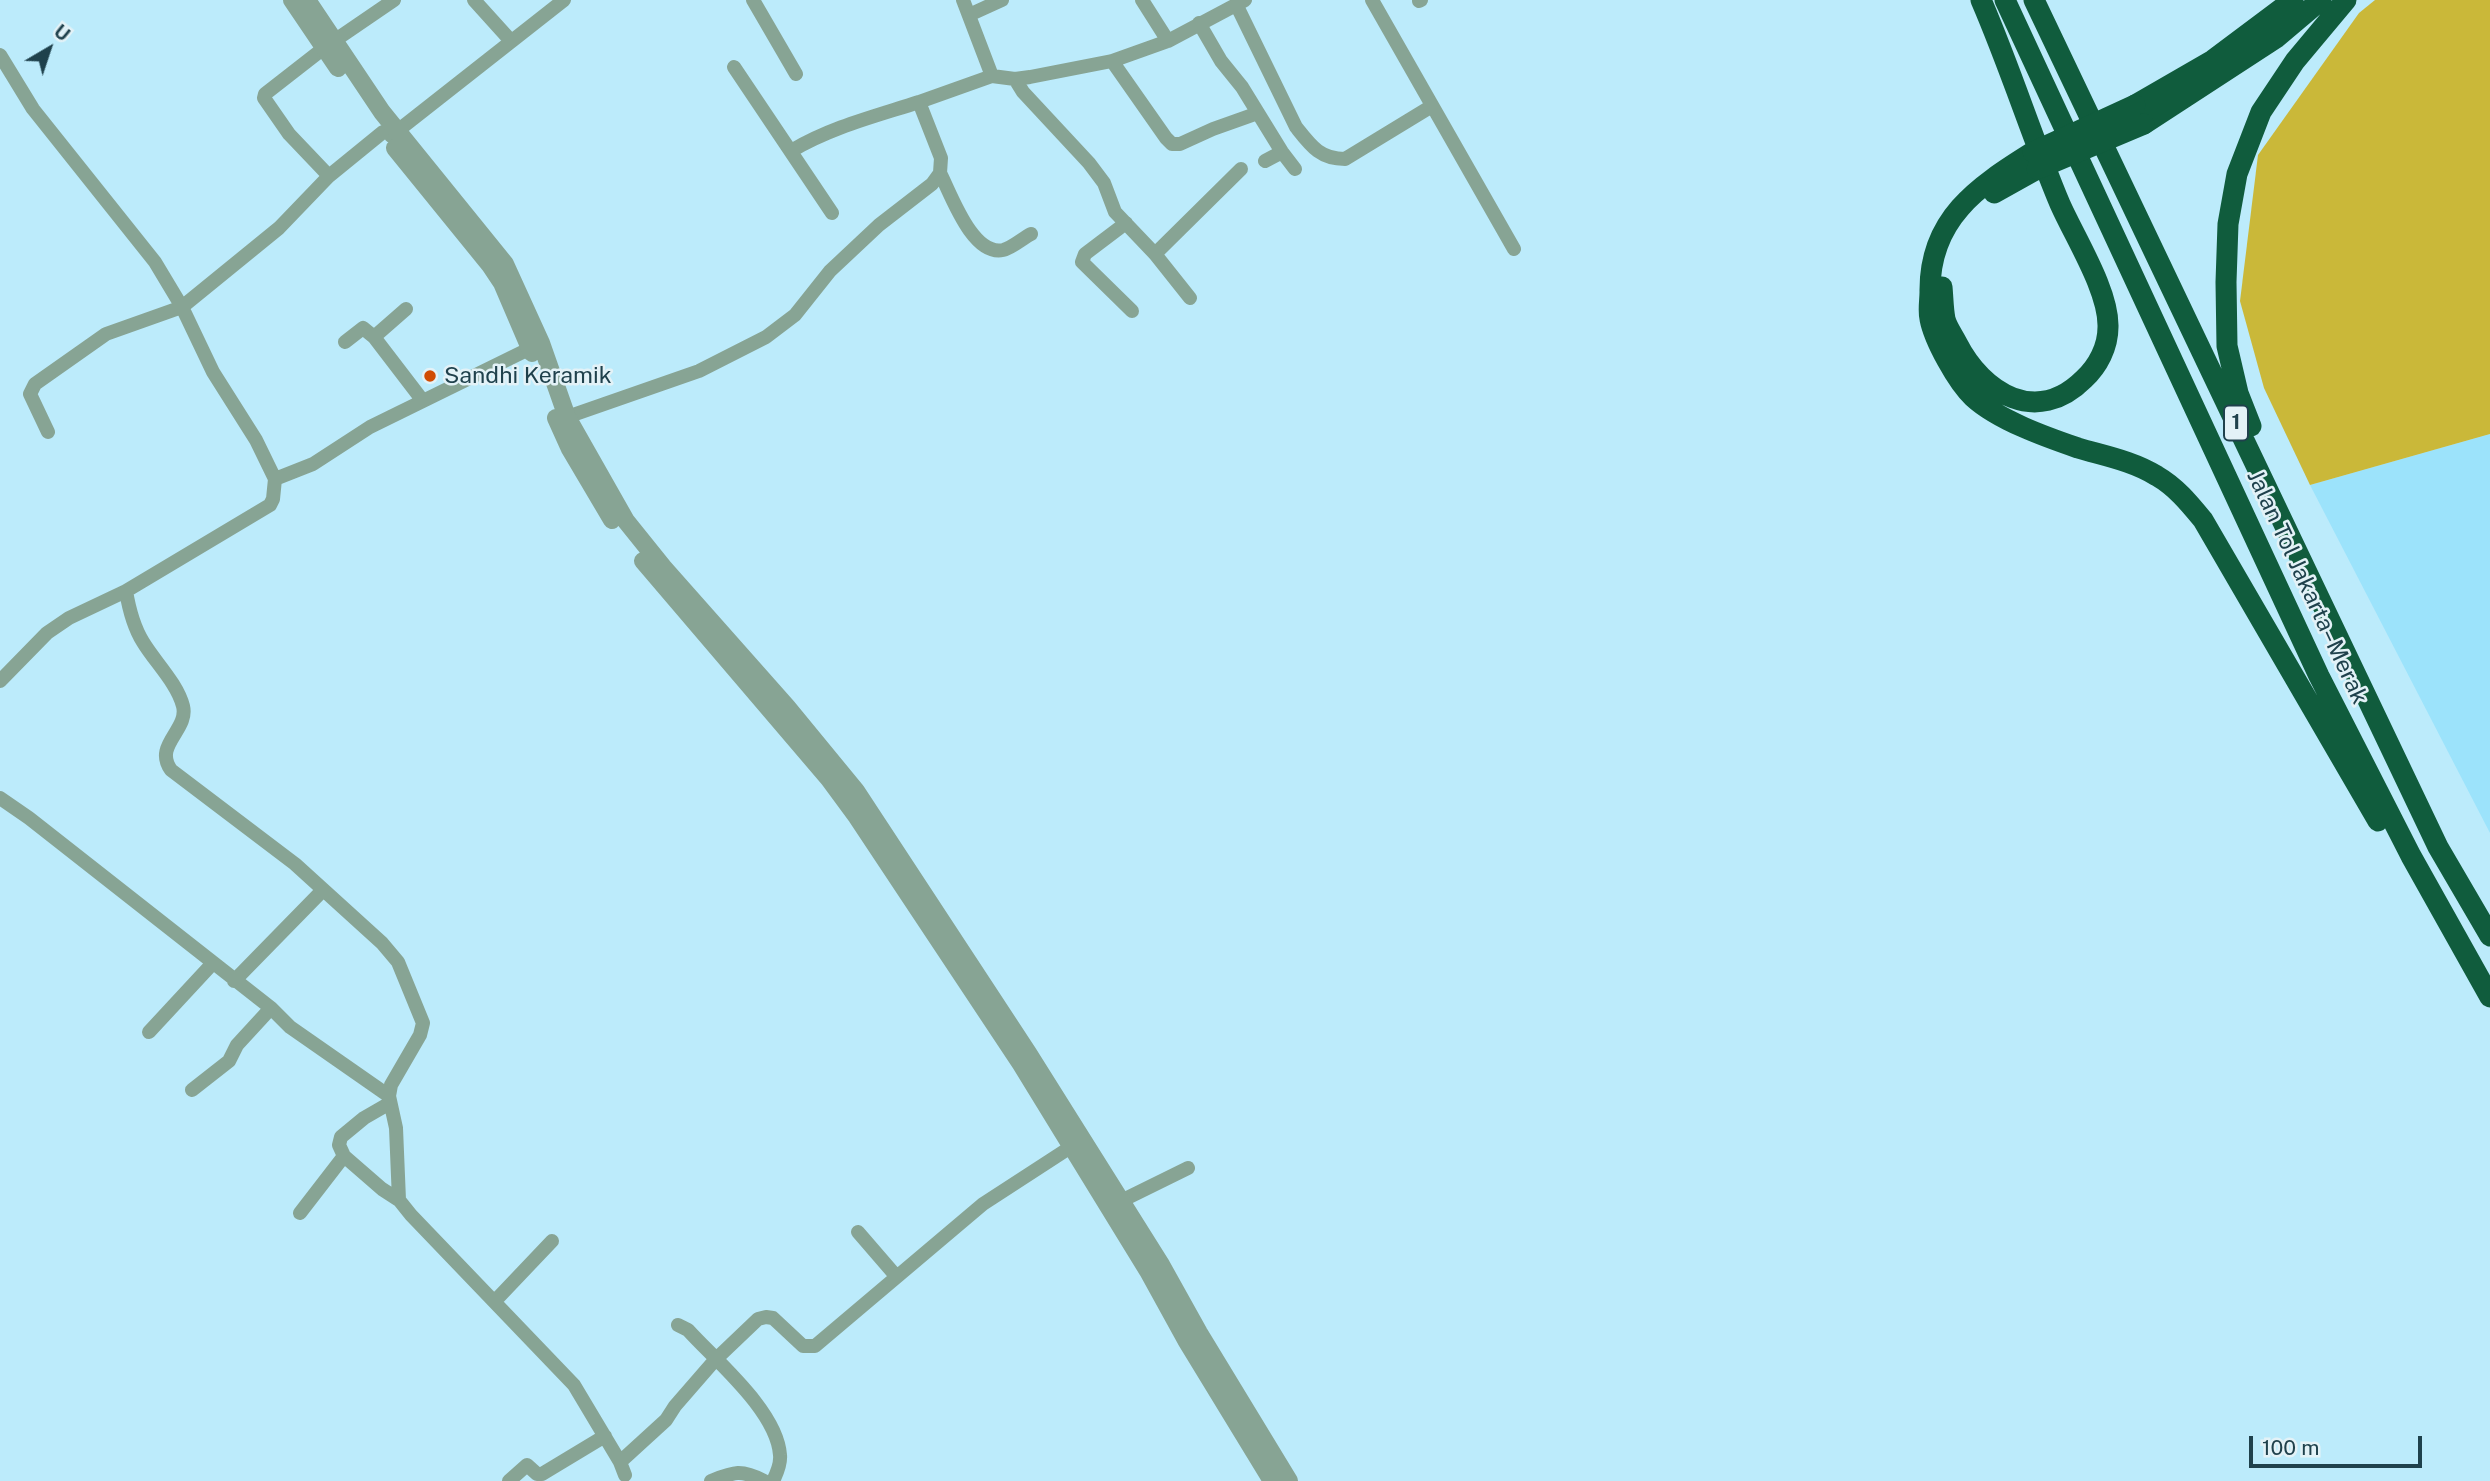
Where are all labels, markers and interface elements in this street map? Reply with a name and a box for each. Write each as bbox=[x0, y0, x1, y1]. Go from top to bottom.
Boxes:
north arrow bbox=[14, 14, 84, 84]
text: U bbox=[50, 20, 74, 46]
place label: Sandhi Keramik bbox=[444, 362, 612, 390]
marker: Sandhi Keramik bbox=[422, 368, 438, 384]
road number: 1 bbox=[2224, 406, 2248, 440]
street label: Jalan Tol Jakarta–Merak bbox=[2241, 466, 2373, 708]
scale bar bbox=[2252, 1422, 2425, 1466]
text: 100 m bbox=[2262, 1435, 2319, 1460]

